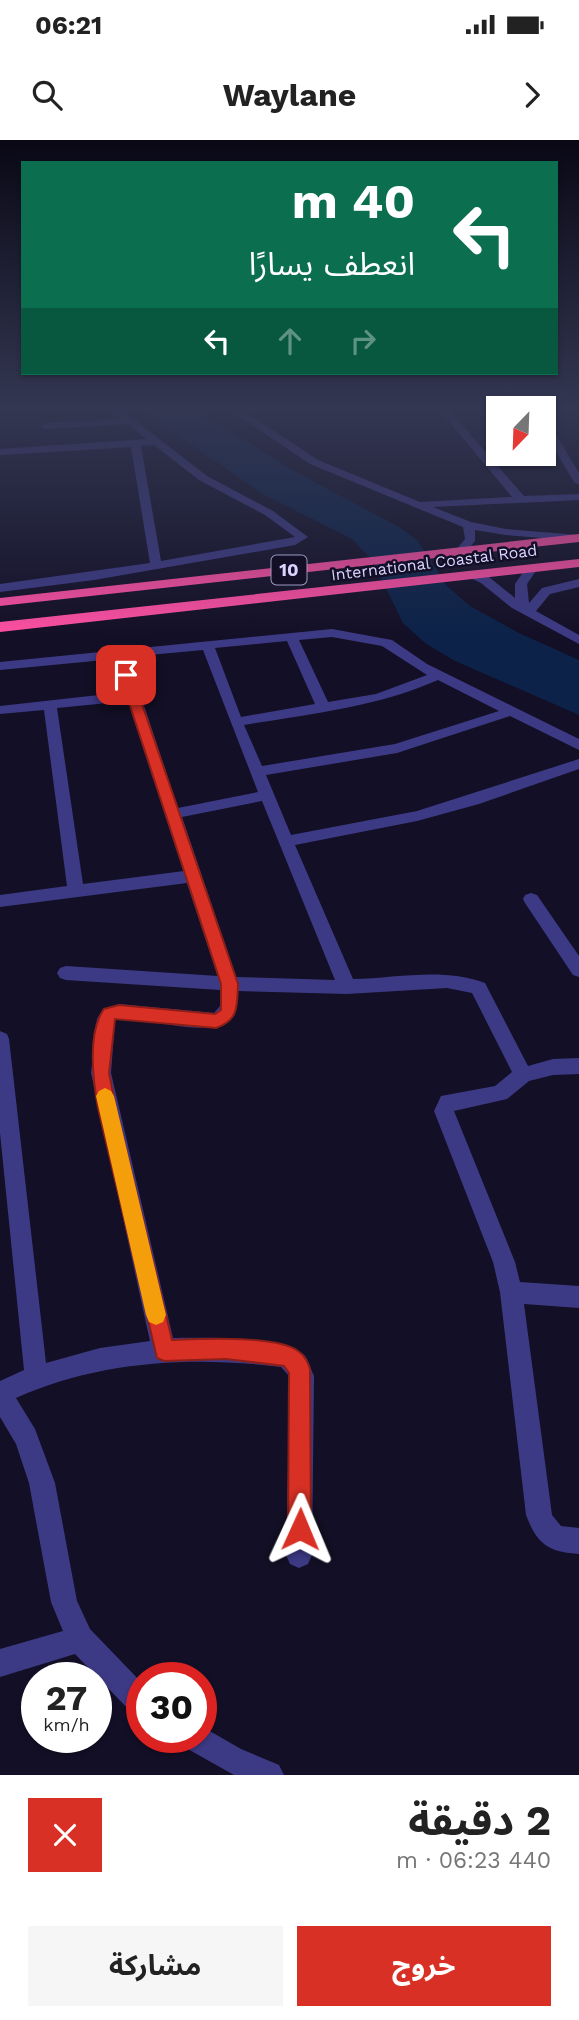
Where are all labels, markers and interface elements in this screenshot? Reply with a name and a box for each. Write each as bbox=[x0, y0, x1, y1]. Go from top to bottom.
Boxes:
text: 06:21 bbox=[35, 10, 102, 40]
icon: search bbox=[28, 76, 66, 114]
text: Waylane bbox=[223, 76, 356, 114]
icon: forward bbox=[513, 76, 551, 114]
text: 40 m bbox=[292, 172, 415, 230]
icon: left bbox=[439, 189, 530, 280]
text: انعطف يسارًا bbox=[249, 245, 415, 283]
icon: left bbox=[198, 322, 236, 360]
icon: ahead bbox=[271, 322, 309, 360]
icon: right bbox=[344, 322, 382, 360]
north arrow bbox=[486, 396, 556, 466]
map controls bbox=[486, 396, 556, 466]
street label: International Coastal Road bbox=[330, 540, 538, 585]
road number: 10 bbox=[272, 556, 306, 584]
pin bbox=[96, 645, 156, 705]
icon: arrive bbox=[107, 656, 145, 694]
position arrow bbox=[263, 1492, 337, 1566]
speed limit sign: 30 bbox=[126, 1662, 217, 1753]
text: 27 bbox=[46, 1677, 87, 1719]
text: km/h bbox=[43, 1714, 90, 1735]
text: 2 دقيقة bbox=[408, 1796, 551, 1845]
button: close bbox=[28, 1798, 102, 1872]
text: 440 m · 06:23 bbox=[396, 1847, 551, 1874]
button: مشاركة bbox=[28, 1926, 283, 2006]
button: خروج bbox=[297, 1926, 551, 2006]

